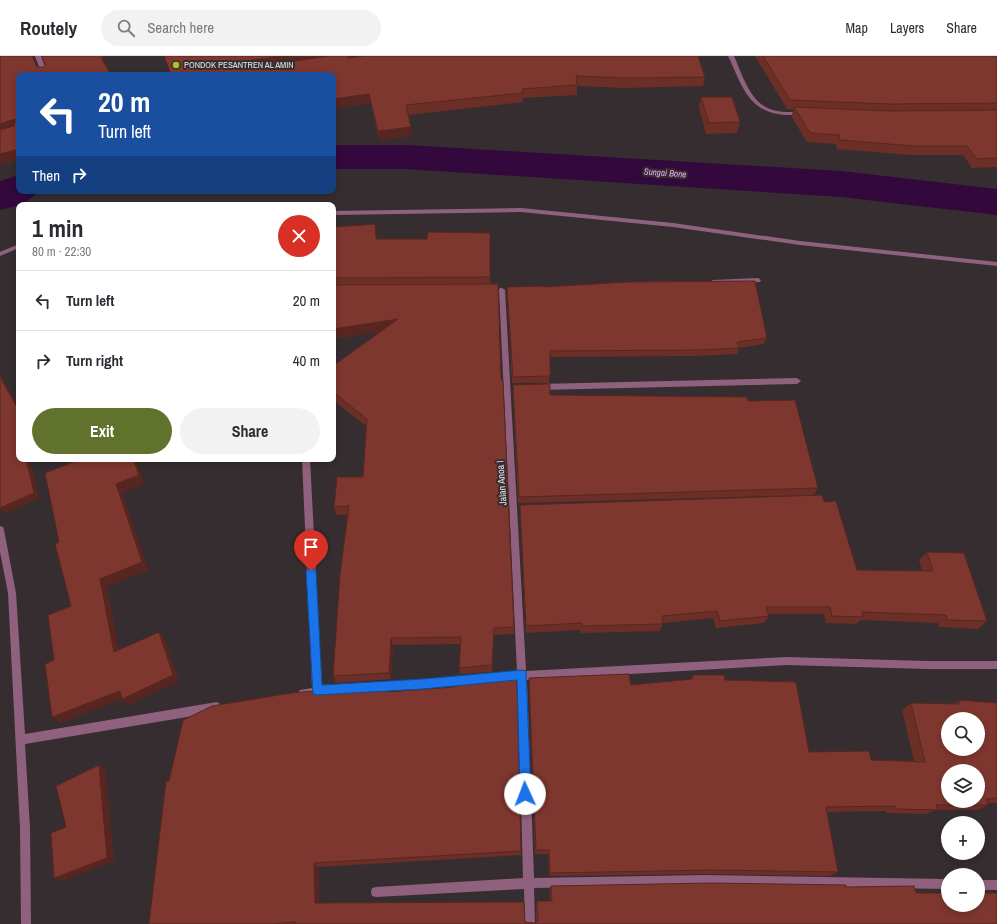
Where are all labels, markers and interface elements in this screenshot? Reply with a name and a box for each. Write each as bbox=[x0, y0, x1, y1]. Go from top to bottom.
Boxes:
search box bbox=[101, 10, 381, 46]
text: Routely bbox=[20, 15, 77, 41]
icon: search bbox=[115, 17, 137, 39]
text: Search here bbox=[147, 17, 214, 38]
text: Map bbox=[846, 19, 868, 37]
text: Layers bbox=[890, 19, 924, 37]
text: Share bbox=[946, 19, 977, 37]
place label: PONDOK PESANTREN AL AMIN bbox=[184, 59, 294, 71]
marker: PONDOK PESANTREN AL AMIN bbox=[171, 60, 181, 70]
text: 20 m bbox=[98, 83, 150, 121]
icon: left bbox=[32, 88, 84, 140]
text: Turn left bbox=[98, 119, 151, 144]
icon: right bbox=[68, 164, 90, 186]
text: Then bbox=[32, 165, 60, 186]
water label: Sungai Bone bbox=[643, 166, 687, 180]
text: 1 min bbox=[32, 212, 83, 244]
button: close bbox=[278, 215, 320, 257]
text: 80 m · 22:30 bbox=[32, 243, 91, 260]
icon: left bbox=[32, 290, 54, 312]
text: Turn left bbox=[66, 290, 114, 311]
text: 20 m bbox=[293, 290, 320, 311]
icon: right bbox=[32, 350, 54, 372]
text: Turn right bbox=[66, 350, 123, 371]
text: 40 m bbox=[293, 350, 320, 371]
button: Exit bbox=[32, 408, 172, 454]
button: Share bbox=[180, 408, 320, 454]
street label: Jalan Anoa I bbox=[493, 460, 510, 506]
pin bbox=[294, 530, 328, 571]
icon: arrive bbox=[300, 536, 322, 558]
map controls bbox=[941, 712, 985, 912]
button: search bbox=[941, 712, 985, 756]
button: layers bbox=[941, 764, 985, 808]
position arrow bbox=[504, 773, 546, 815]
button: + bbox=[941, 816, 985, 860]
button: − bbox=[941, 868, 985, 912]

